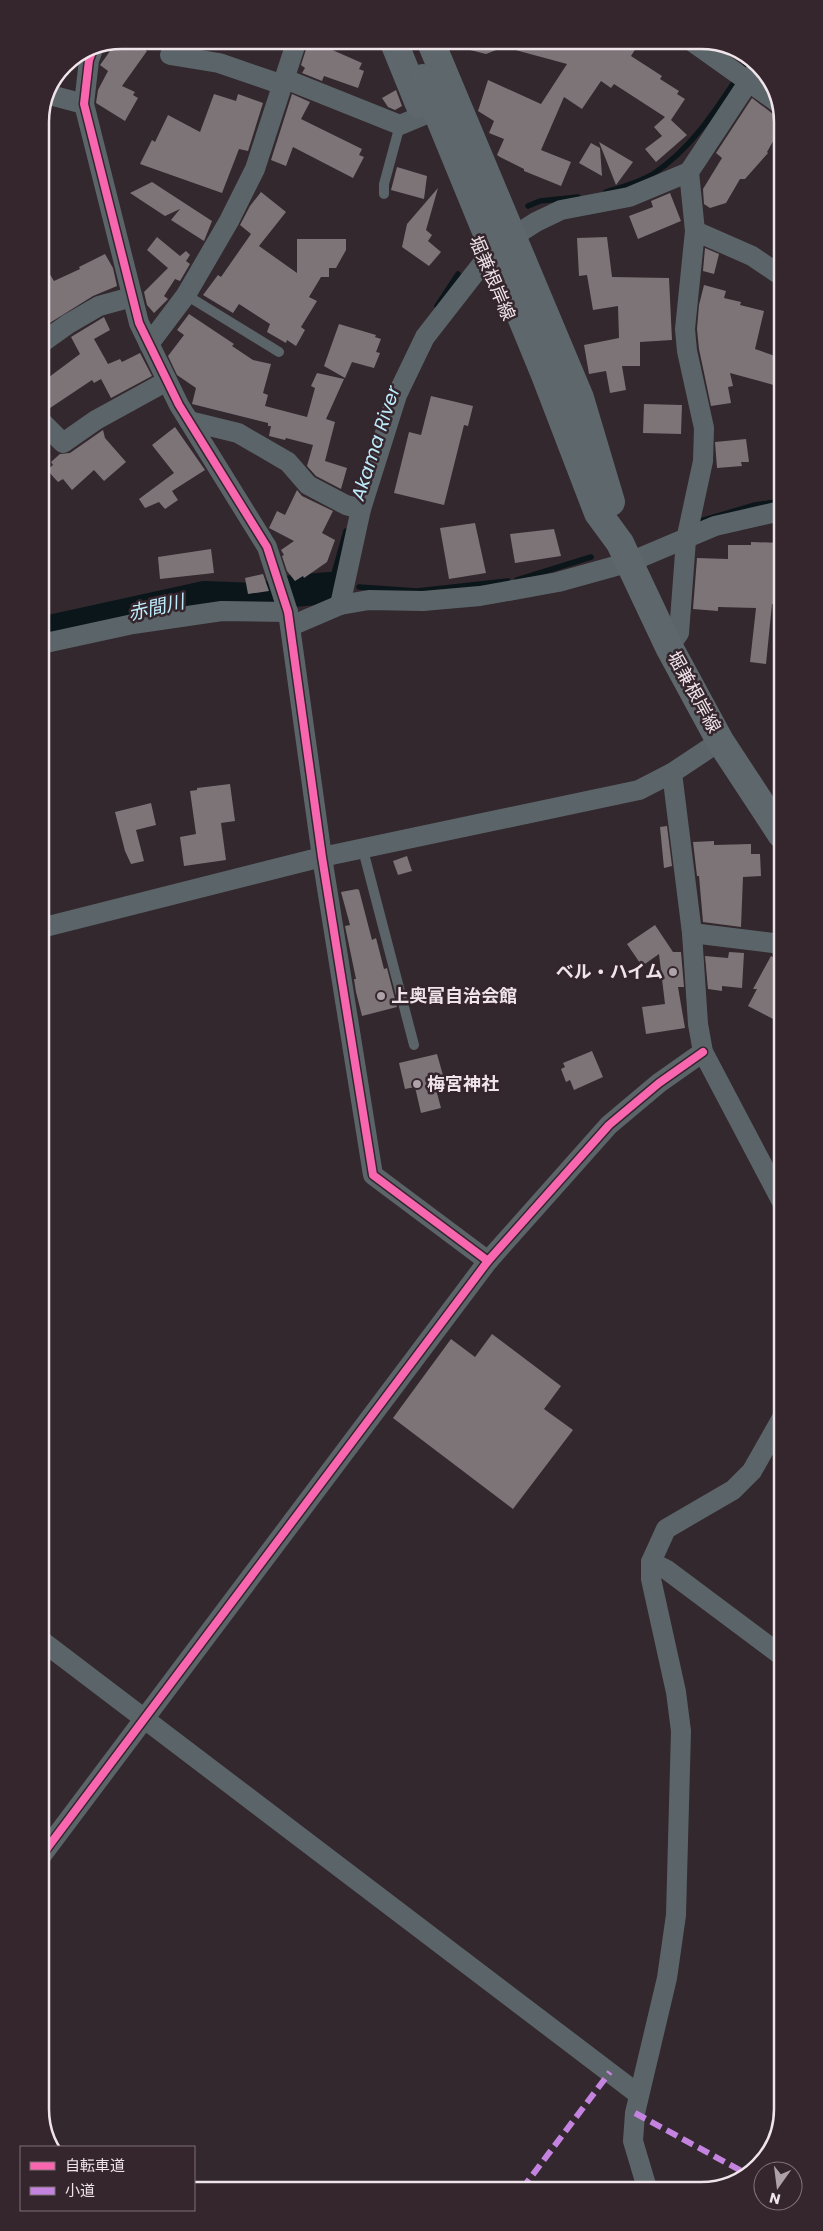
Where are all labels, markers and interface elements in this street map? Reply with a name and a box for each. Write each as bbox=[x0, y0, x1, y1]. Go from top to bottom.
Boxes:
street label: 堀兼根岸線 bbox=[463, 231, 522, 324]
water label: Akama River bbox=[344, 381, 407, 505]
water label: 赤間川 bbox=[125, 587, 189, 627]
street label: 堀兼根岸線 bbox=[662, 646, 727, 737]
place label: ベル・ハイム bbox=[556, 959, 663, 984]
marker: ベル・ハイム bbox=[667, 966, 679, 978]
place label: 上奥富自治会館 bbox=[391, 983, 517, 1008]
marker: 上奥富自治会館 bbox=[375, 990, 387, 1002]
place label: 梅宮神社 bbox=[427, 1071, 499, 1096]
marker: 梅宮神社 bbox=[411, 1078, 423, 1090]
legend bbox=[20, 2146, 195, 2211]
text: 自転車道 bbox=[65, 2155, 125, 2176]
north arrow bbox=[753, 2161, 803, 2211]
text: 小道 bbox=[65, 2180, 95, 2201]
text: N bbox=[767, 2188, 782, 2210]

